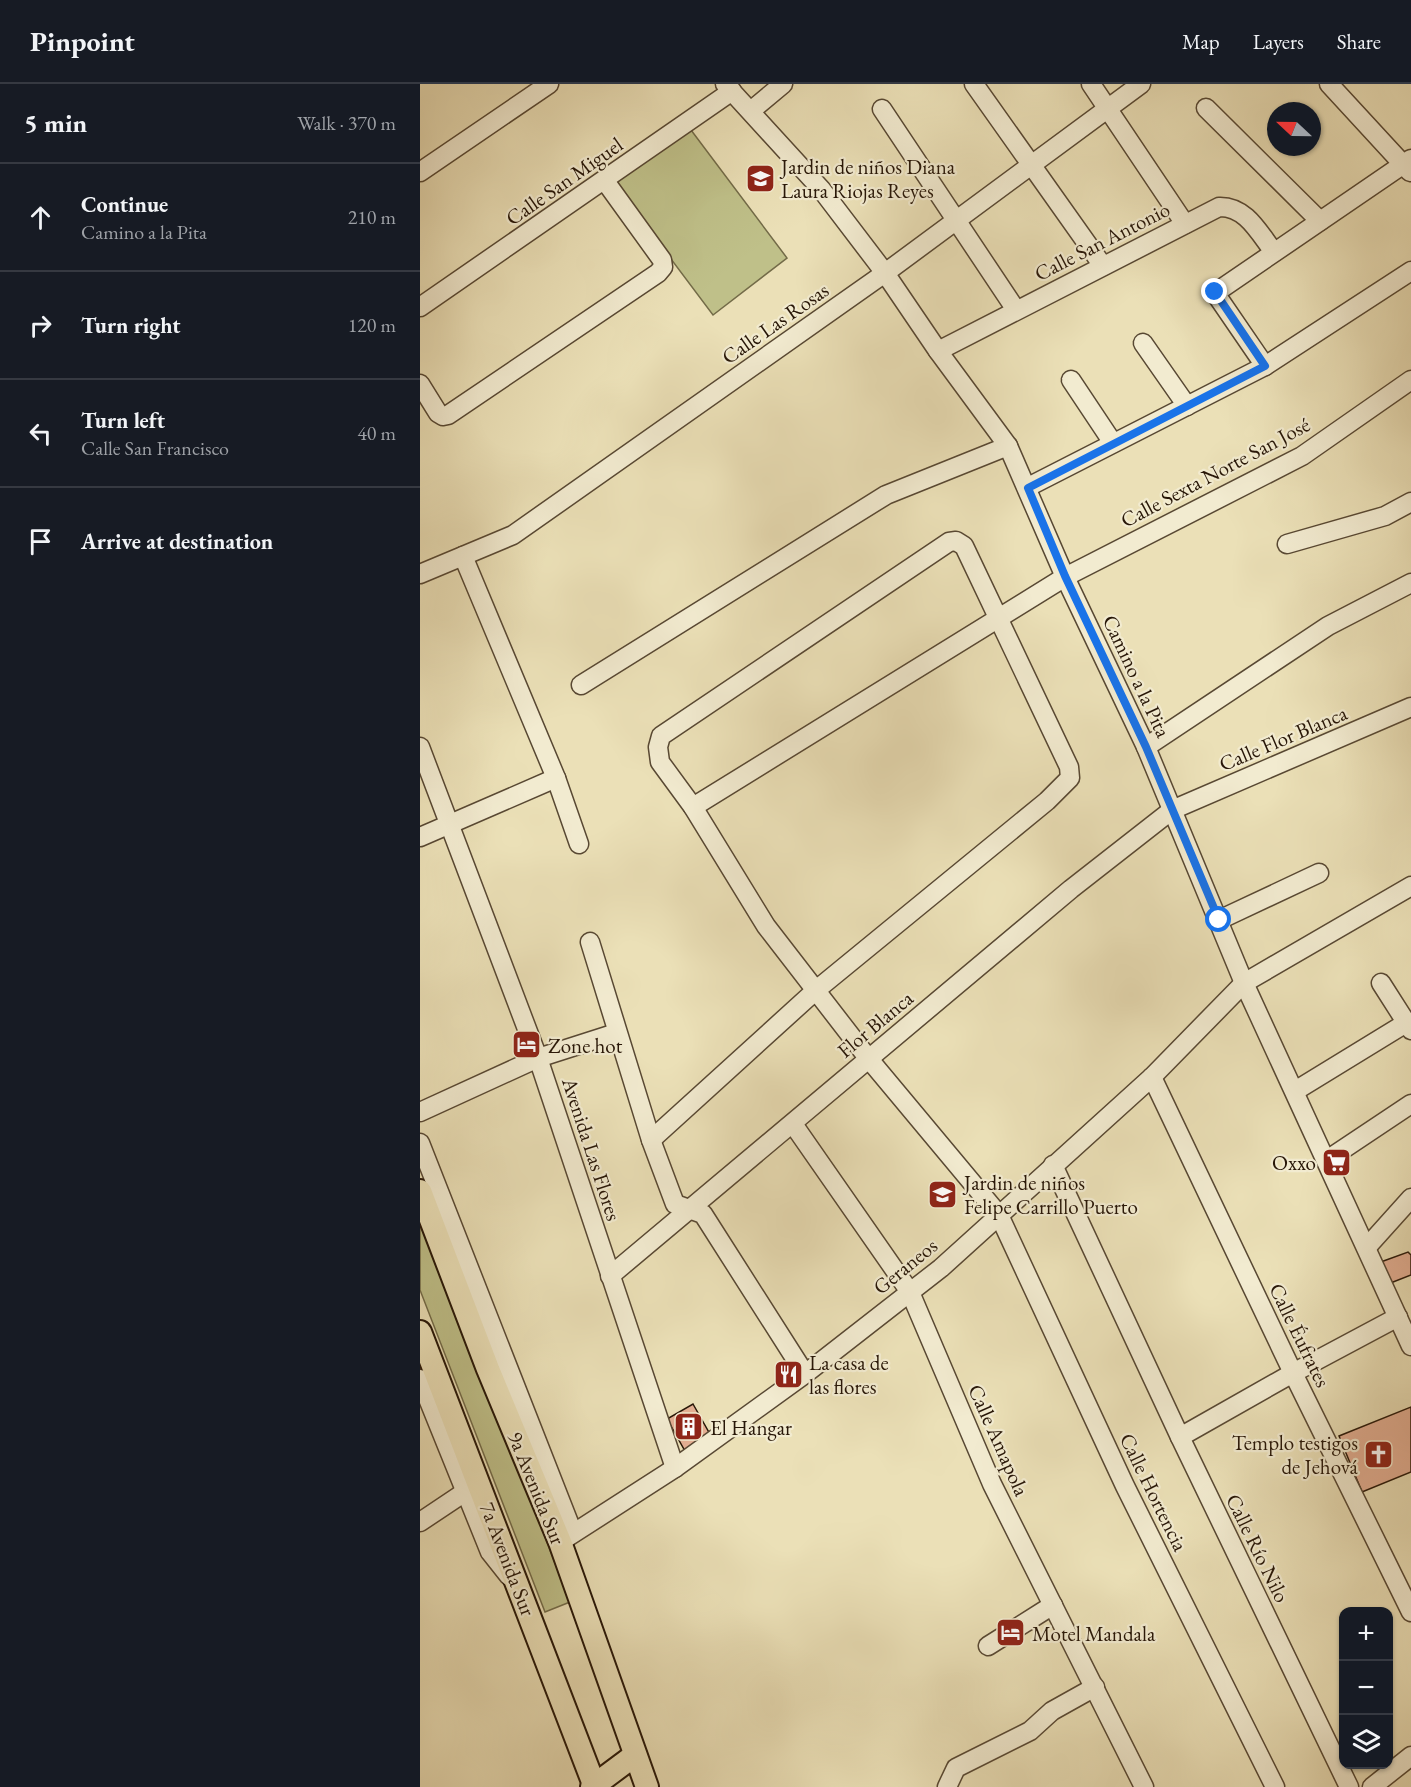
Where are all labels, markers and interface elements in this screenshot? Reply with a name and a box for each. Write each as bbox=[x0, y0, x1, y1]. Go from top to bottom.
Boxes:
text: Pinpoint bbox=[30, 23, 135, 59]
text: Map bbox=[1182, 28, 1220, 55]
text: Layers bbox=[1253, 28, 1304, 55]
text: Share bbox=[1337, 28, 1381, 55]
north arrow bbox=[1267, 102, 1321, 156]
text: 5 min bbox=[24, 106, 87, 140]
text: Walk · 370 m bbox=[297, 110, 396, 136]
street label: Calle San Miguel bbox=[500, 131, 628, 231]
place label: Jardin de niños Diana Laura Riojas Reyes bbox=[779, 153, 956, 204]
school or university icon: Jardin de niños Diana Laura Riojas Reyes bbox=[744, 162, 776, 194]
text: Continue bbox=[81, 190, 168, 219]
street label: Calle San Antonio bbox=[1030, 195, 1174, 287]
icon: ahead bbox=[24, 201, 57, 234]
text: 210 m bbox=[348, 204, 396, 230]
text: Camino a la Pita bbox=[81, 219, 207, 245]
street label: Calle Las Rosas bbox=[716, 276, 834, 370]
route end bbox=[1201, 278, 1227, 304]
icon: right bbox=[24, 309, 57, 342]
text: Turn right bbox=[81, 311, 180, 340]
text: 120 m bbox=[348, 312, 396, 338]
text: Turn left bbox=[81, 406, 165, 435]
street label: Calle Sexta Norte San José bbox=[1116, 411, 1314, 533]
icon: left bbox=[24, 417, 57, 450]
text: 40 m bbox=[357, 420, 396, 446]
text: Calle San Francisco bbox=[81, 435, 229, 461]
icon: arrive bbox=[24, 525, 57, 558]
text: Arrive at destination bbox=[81, 527, 273, 556]
street label: Camino a la Pita bbox=[1097, 610, 1177, 742]
street label: Calle Flor Blanca bbox=[1215, 699, 1352, 777]
route start bbox=[1205, 906, 1231, 932]
street label: Flor Blanca bbox=[832, 984, 919, 1064]
hotel icon: Zone hot bbox=[511, 1029, 543, 1061]
place label: Zone hot bbox=[548, 1032, 623, 1059]
street label: Avenida Las Flores bbox=[556, 1073, 628, 1224]
supermarket icon: Oxxo bbox=[1321, 1146, 1353, 1178]
place label: Oxxo bbox=[1272, 1149, 1316, 1176]
place label: Jardin de niños Felipe Carrillo Puerto bbox=[962, 1169, 1138, 1220]
school or university icon: Jardin de niños Felipe Carrillo Puerto bbox=[927, 1178, 959, 1210]
street label: Geraneos bbox=[867, 1232, 943, 1300]
street label: Calle Éufrates bbox=[1263, 1279, 1337, 1392]
place label: La casa de las flores bbox=[809, 1349, 889, 1400]
restaurant icon: La casa de las flores bbox=[772, 1358, 804, 1390]
street label: Calle Amapola bbox=[962, 1380, 1036, 1501]
building icon: El Hangar bbox=[673, 1411, 705, 1443]
place label: El Hangar bbox=[710, 1414, 792, 1441]
street label: 9a Avenida Sur bbox=[502, 1427, 572, 1549]
street label: Calle Hortencia bbox=[1114, 1429, 1194, 1556]
place label: Templo testigos de Jehová bbox=[1232, 1429, 1359, 1480]
church icon: Templo testigos de Jehová bbox=[1363, 1438, 1395, 1470]
street label: Calle Río Nilo bbox=[1220, 1489, 1296, 1607]
street label: 7a Avenida Sur bbox=[474, 1498, 542, 1620]
map controls bbox=[1339, 1607, 1393, 1769]
button: + bbox=[1339, 1607, 1393, 1661]
hotel icon: Motel Mandala bbox=[995, 1617, 1027, 1649]
place label: Motel Mandala bbox=[1032, 1620, 1156, 1647]
button: − bbox=[1339, 1661, 1393, 1715]
button: layers bbox=[1339, 1715, 1393, 1769]

